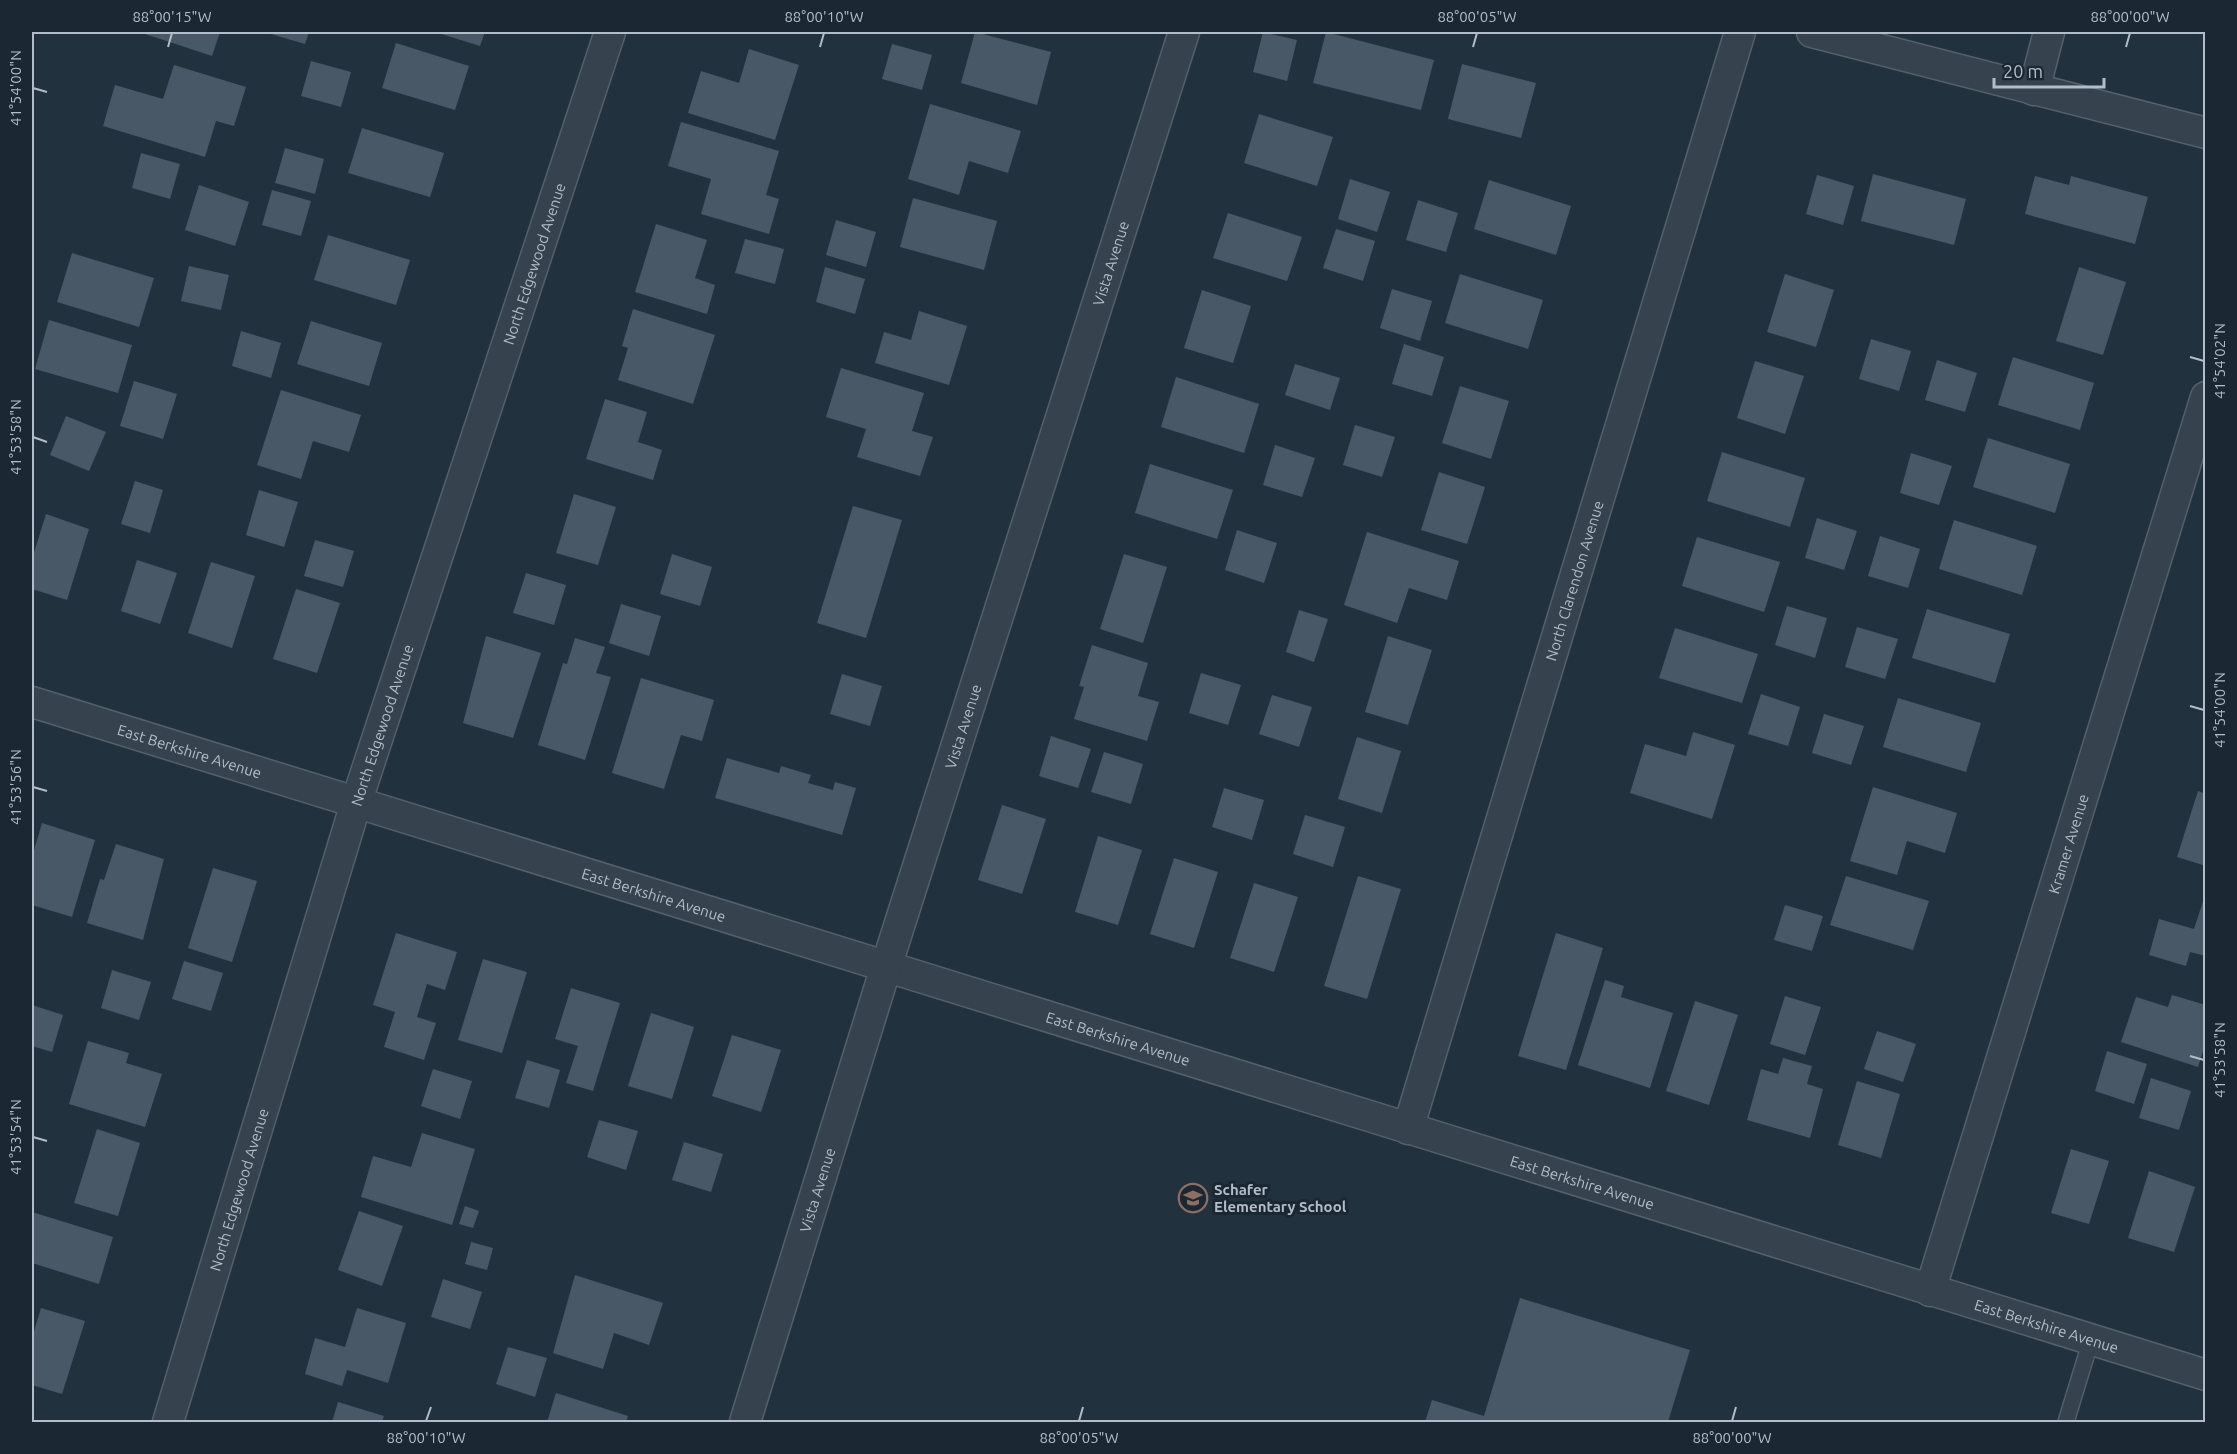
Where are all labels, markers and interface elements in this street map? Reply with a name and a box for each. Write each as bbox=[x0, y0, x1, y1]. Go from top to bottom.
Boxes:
text: 88°00'15"W bbox=[132, 8, 212, 25]
text: 88°00'10"W bbox=[784, 8, 864, 25]
text: 88°00'05"W bbox=[1437, 8, 1517, 25]
text: 88°00'00"W bbox=[2090, 8, 2170, 25]
text: 41°54'00"N bbox=[7, 50, 24, 126]
scale bar bbox=[1994, 51, 2104, 89]
text: 20 m bbox=[2003, 61, 2043, 81]
street label: North Edgewood Avenue bbox=[499, 180, 568, 346]
street label: Vista Avenue bbox=[1089, 219, 1132, 308]
text: 41°54'02"N bbox=[2211, 323, 2228, 399]
text: 41°53'58"N bbox=[7, 399, 24, 475]
street label: North Clarendon Avenue bbox=[1542, 498, 1606, 663]
street label: North Edgewood Avenue bbox=[347, 642, 416, 808]
text: 41°54'00"N bbox=[2211, 672, 2228, 748]
street label: Vista Avenue bbox=[941, 682, 984, 771]
street label: East Berkshire Avenue bbox=[116, 721, 264, 781]
text: 41°53'56"N bbox=[7, 749, 24, 825]
street label: Kramer Avenue bbox=[2045, 792, 2091, 896]
street label: East Berkshire Avenue bbox=[580, 864, 728, 925]
street label: East Berkshire Avenue bbox=[1044, 1008, 1192, 1069]
text: 41°53'58"N bbox=[2211, 1022, 2228, 1098]
text: 41°53'54"N bbox=[7, 1099, 24, 1175]
street label: North Edgewood Avenue bbox=[206, 1106, 271, 1273]
street label: Vista Avenue bbox=[796, 1145, 838, 1234]
street label: East Berkshire Avenue bbox=[1508, 1152, 1656, 1212]
place label: Schafer Elementary School bbox=[1214, 1181, 1347, 1215]
school or university icon: Schafer Elementary School bbox=[1177, 1182, 1209, 1214]
street label: East Berkshire Avenue bbox=[1973, 1295, 2121, 1356]
text: 88°00'10"W bbox=[386, 1429, 466, 1446]
text: 88°00'05"W bbox=[1039, 1429, 1119, 1446]
text: 88°00'00"W bbox=[1692, 1429, 1772, 1446]

